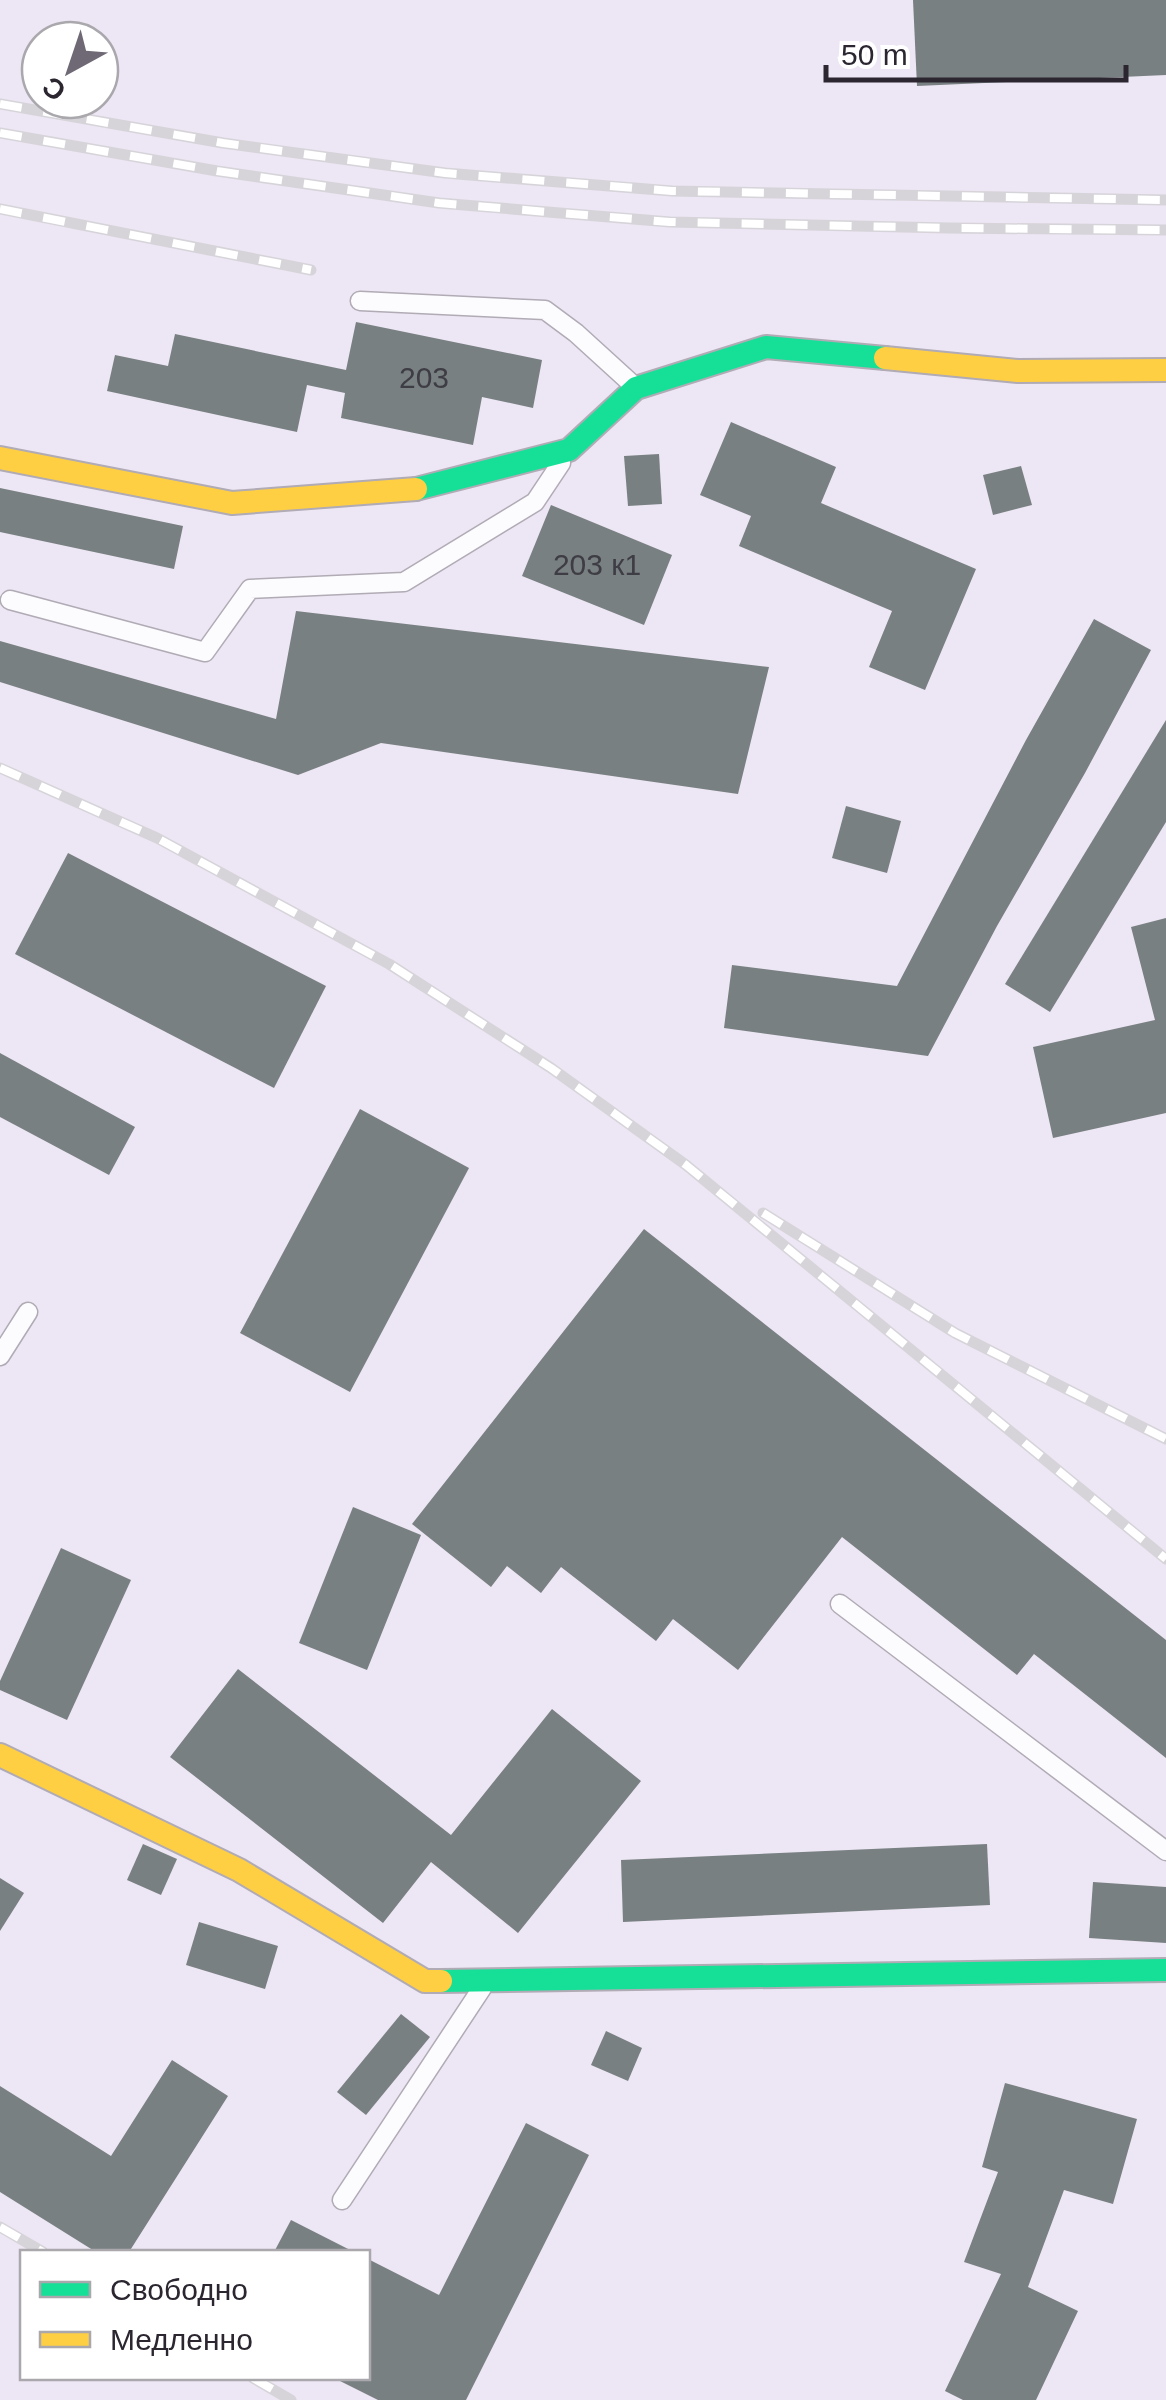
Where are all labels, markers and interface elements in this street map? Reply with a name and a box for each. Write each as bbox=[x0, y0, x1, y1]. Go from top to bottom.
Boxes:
north arrow bbox=[20, 20, 120, 120]
scale bar bbox=[826, 20, 1126, 82]
text: 50 m bbox=[841, 38, 908, 71]
text: С bbox=[37, 70, 72, 107]
house number: 203 bbox=[399, 361, 449, 394]
house number: 203 к1 bbox=[553, 548, 641, 581]
legend bbox=[20, 2250, 370, 2380]
text: Свободно bbox=[110, 2273, 248, 2306]
text: Медленно bbox=[110, 2323, 253, 2356]

